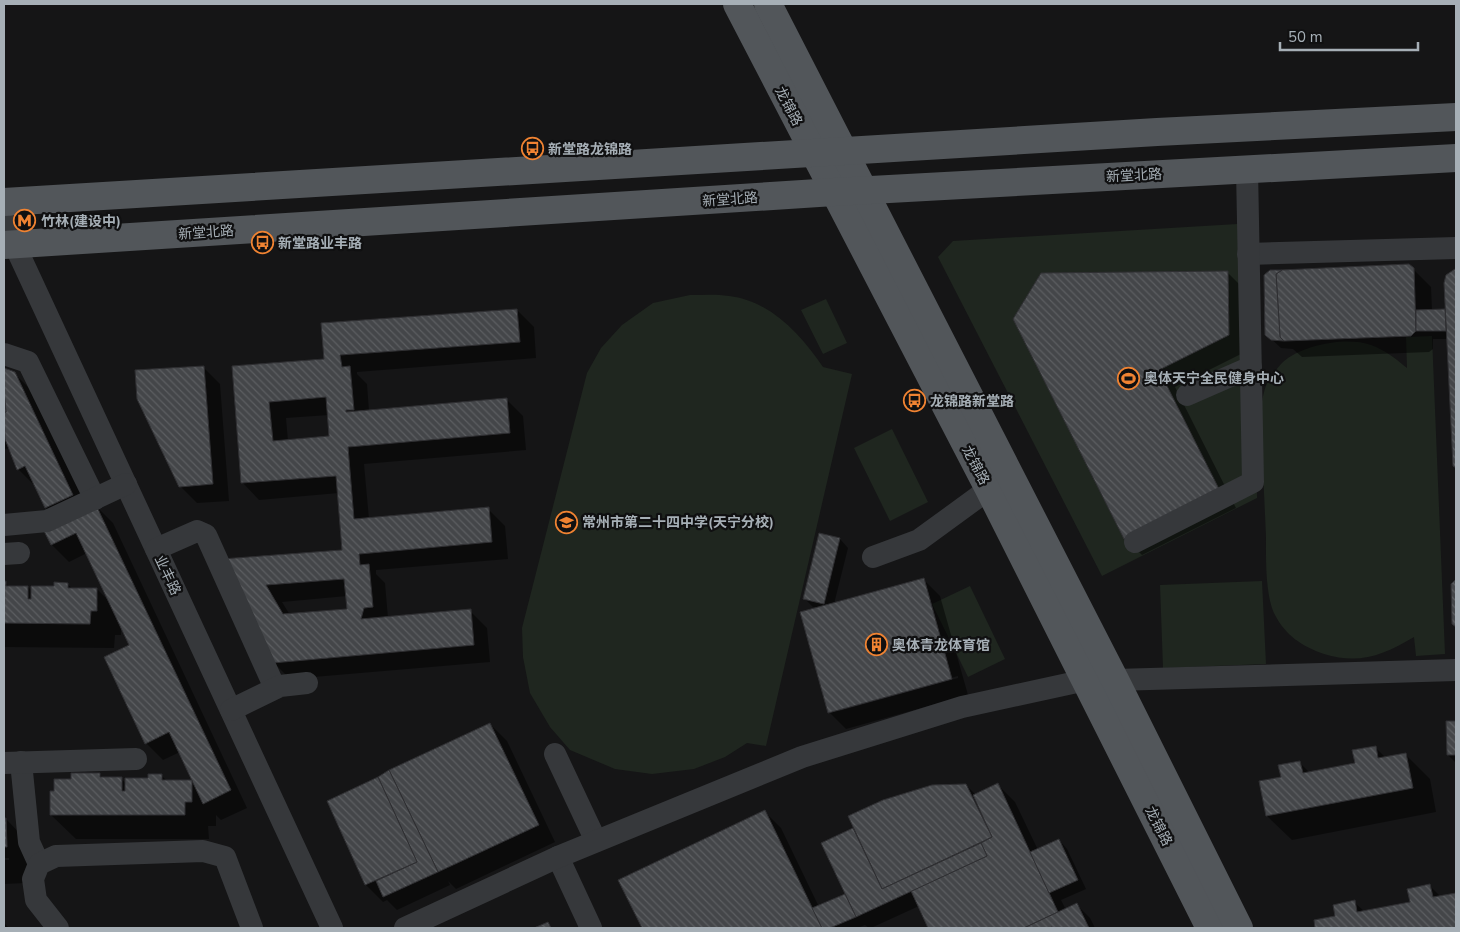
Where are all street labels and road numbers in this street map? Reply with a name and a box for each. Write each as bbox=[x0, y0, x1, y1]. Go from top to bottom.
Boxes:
street label: 龙锦路 bbox=[770, 83, 807, 129]
street label: 新堂北路 bbox=[1106, 165, 1162, 186]
street label: 新堂北路 bbox=[701, 188, 759, 211]
street label: 新堂北路 bbox=[177, 221, 235, 244]
street label: 龙锦路 bbox=[957, 442, 994, 488]
street label: 业丰路 bbox=[150, 552, 185, 598]
street label: 龙锦路 bbox=[1141, 803, 1177, 849]

